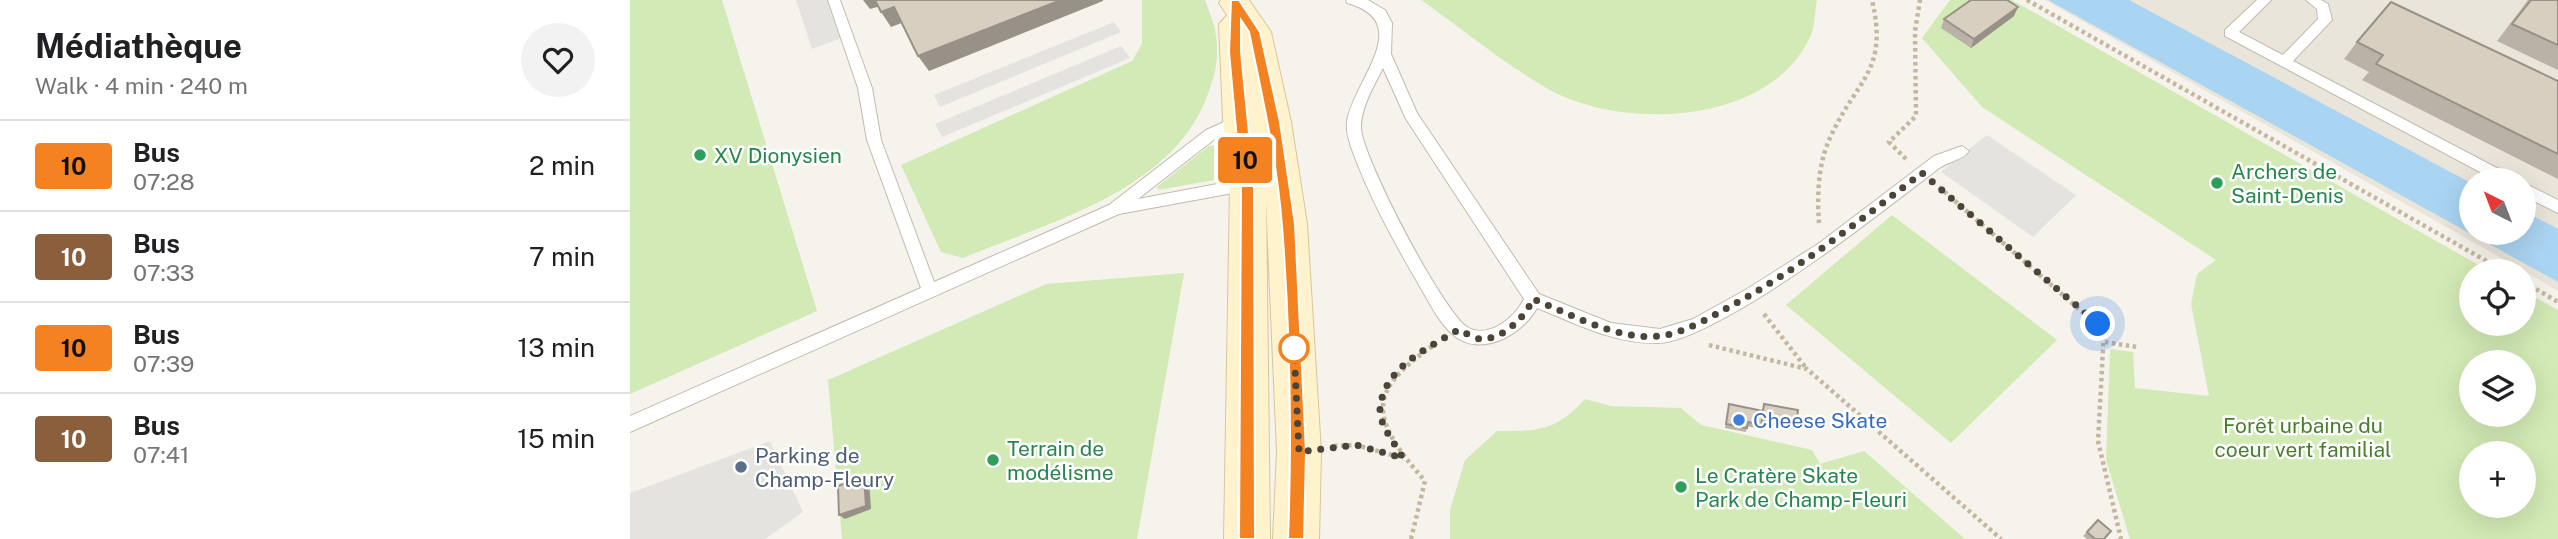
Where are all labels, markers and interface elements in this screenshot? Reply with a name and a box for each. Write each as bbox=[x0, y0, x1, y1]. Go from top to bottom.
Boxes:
button: heart bbox=[521, 23, 595, 97]
text: Médiathèque bbox=[35, 27, 242, 65]
text: Walk · 4 min · 240 m bbox=[35, 72, 248, 99]
text: Bus bbox=[133, 137, 180, 168]
line badge: 10 bbox=[1214, 137, 1276, 183]
place label: XV Dionysien bbox=[714, 143, 842, 168]
text: 10 bbox=[1232, 146, 1258, 174]
marker: XV Dionysien bbox=[692, 147, 708, 163]
text: 2 min bbox=[529, 150, 595, 181]
text: 10 bbox=[61, 152, 86, 180]
place label: Archers de Saint-Denis bbox=[2231, 159, 2344, 208]
text: 07:28 bbox=[133, 168, 195, 195]
north arrow bbox=[2459, 168, 2536, 245]
map controls bbox=[2459, 168, 2536, 518]
marker: Archers de Saint-Denis bbox=[2209, 175, 2225, 191]
text: Bus bbox=[133, 228, 180, 259]
text: 7 min bbox=[529, 241, 595, 272]
text: 10 bbox=[61, 243, 86, 271]
text: 07:33 bbox=[133, 259, 194, 286]
button: locate bbox=[2459, 259, 2536, 336]
your location bbox=[2080, 306, 2115, 341]
text: Bus bbox=[133, 319, 180, 350]
text: 13 min bbox=[518, 332, 595, 363]
unlabelled marker bbox=[1279, 333, 1309, 363]
text: 10 bbox=[61, 334, 86, 362]
text: 07:39 bbox=[133, 350, 194, 377]
button: layers bbox=[2459, 350, 2536, 427]
place label: Cheese Skate bbox=[1753, 408, 1887, 433]
text: Bus bbox=[133, 410, 180, 441]
marker: Cheese Skate bbox=[1731, 412, 1747, 428]
park label: Forêt urbaine du coeur vert familial bbox=[2215, 413, 2391, 462]
text: 15 min bbox=[517, 423, 595, 454]
text: 10 bbox=[61, 425, 86, 453]
place label: Terrain de modélisme bbox=[1007, 436, 1114, 485]
text: 07:41 bbox=[133, 441, 189, 468]
button: + bbox=[2459, 441, 2536, 518]
place label: Parking de Champ-Fleury bbox=[755, 443, 894, 492]
marker: Terrain de modélisme bbox=[985, 452, 1001, 468]
marker: Parking de Champ-Fleury bbox=[733, 459, 749, 475]
place label: Le Cratère Skate Park de Champ-Fleuri bbox=[1695, 463, 1907, 512]
marker: Le Cratère Skate Park de Champ-Fleuri bbox=[1673, 479, 1689, 495]

